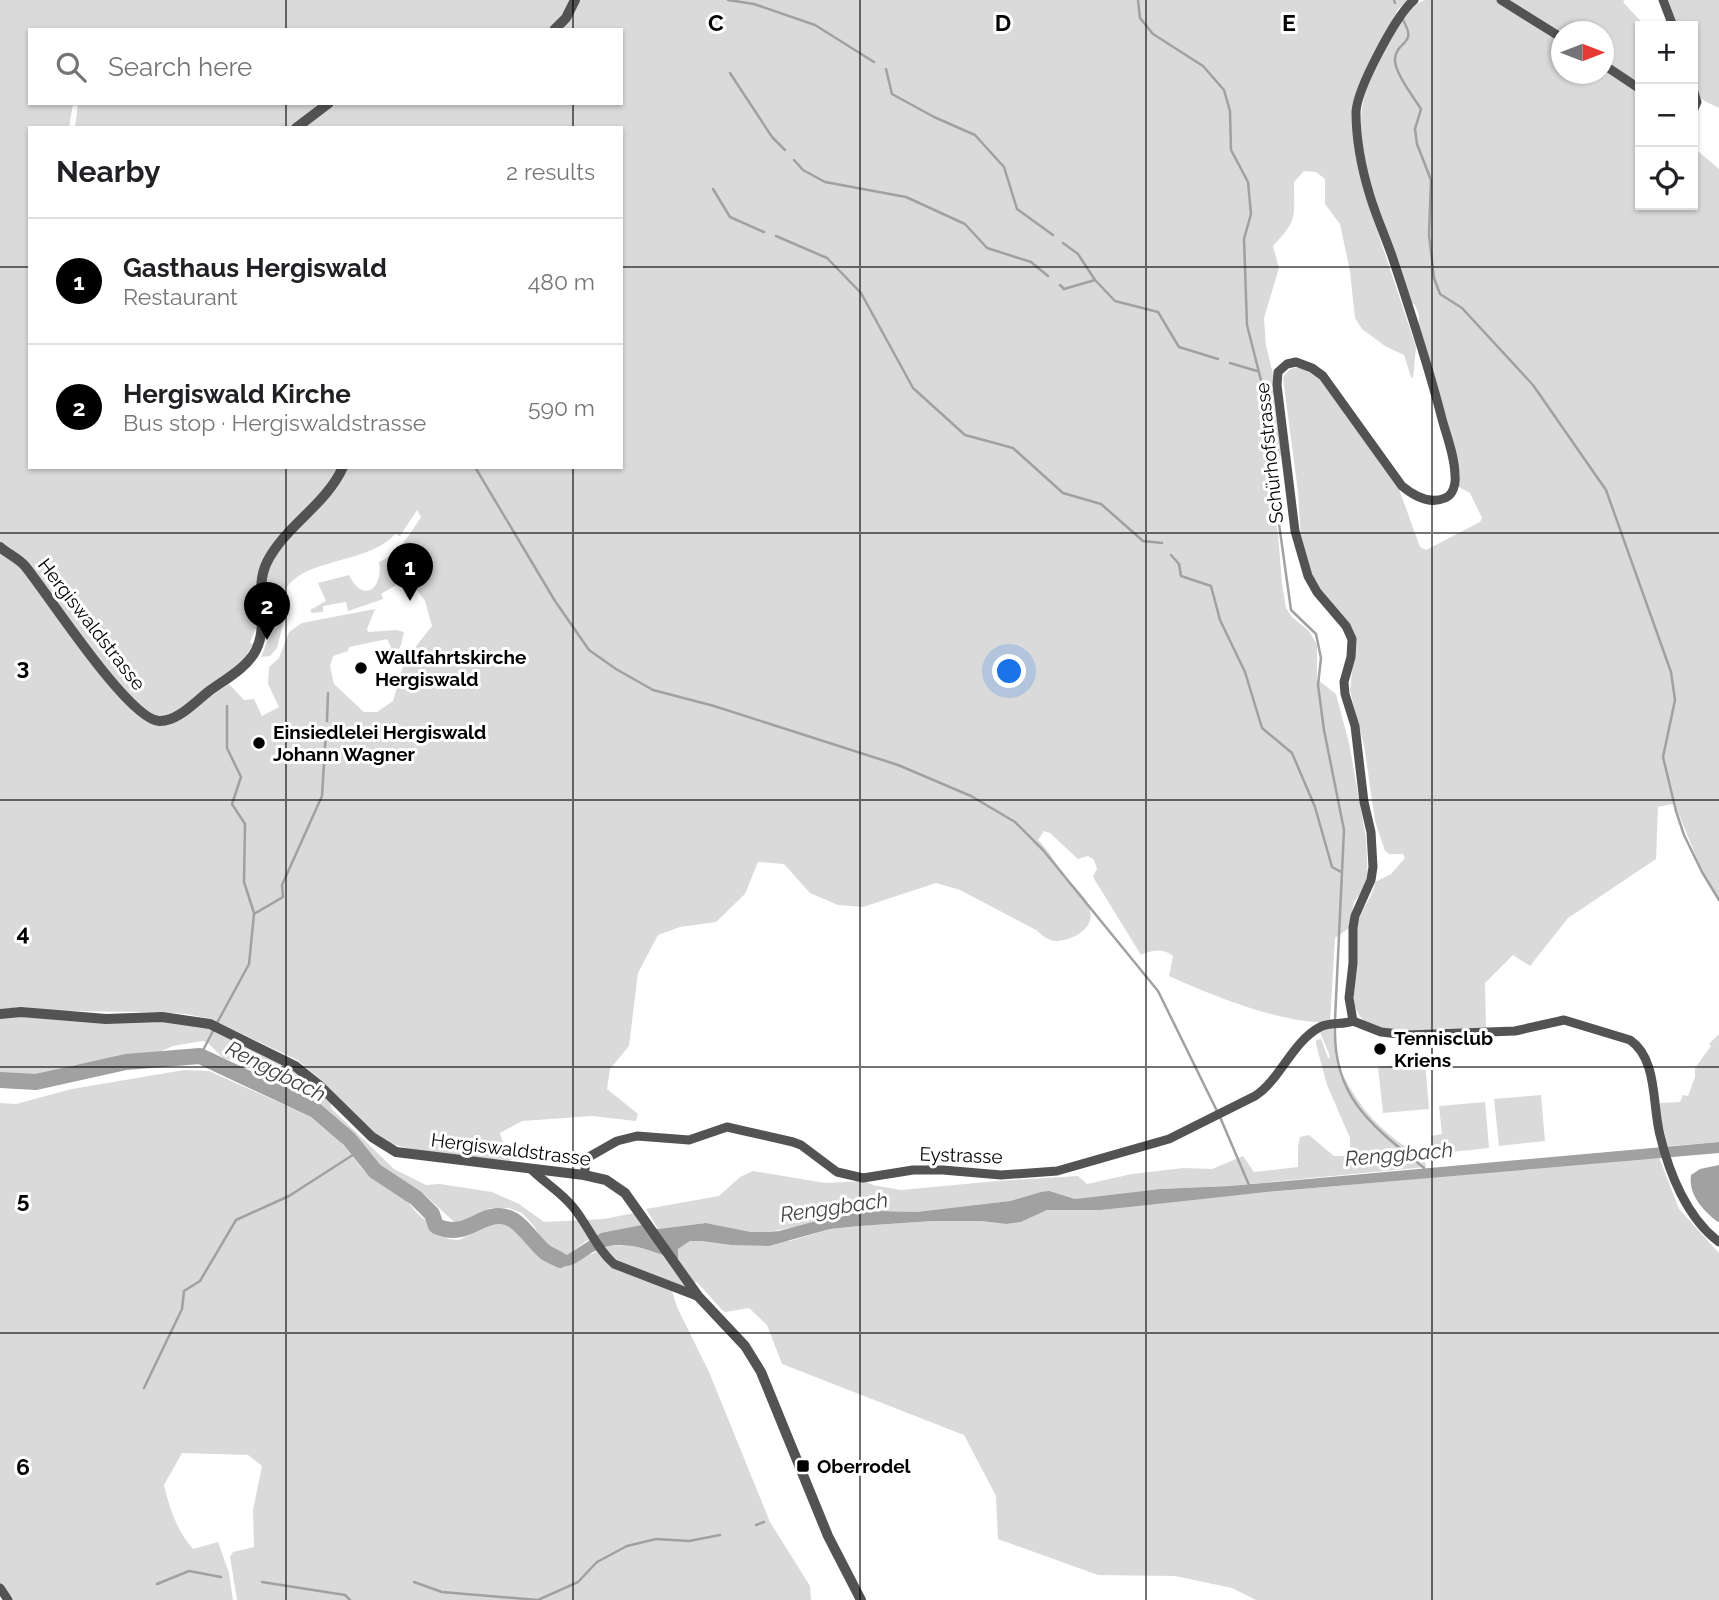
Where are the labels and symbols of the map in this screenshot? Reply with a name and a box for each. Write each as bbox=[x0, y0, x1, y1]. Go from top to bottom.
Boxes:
text: C bbox=[708, 9, 724, 36]
text: D bbox=[995, 9, 1011, 36]
text: E bbox=[1282, 9, 1296, 36]
north arrow bbox=[1551, 21, 1614, 84]
street label: Schürhofstrasse bbox=[1251, 381, 1287, 525]
pin: 1 bbox=[387, 543, 433, 601]
street label: Hergiswaldstrasse bbox=[34, 554, 150, 694]
pin: 2 bbox=[244, 582, 290, 640]
place label: Wallfahrtskirche Hergiswald bbox=[375, 646, 526, 690]
text: 3 bbox=[17, 653, 29, 680]
your location bbox=[992, 654, 1026, 688]
marker: Wallfahrtskirche Hergiswald bbox=[353, 660, 369, 676]
place label: Einsiedlelei Hergiswald Johann Wagner bbox=[273, 721, 486, 765]
marker: Einsiedlelei Hergiswald Johann Wagner bbox=[251, 735, 267, 751]
text: 4 bbox=[16, 919, 30, 946]
place label: Tennisclub Kriens bbox=[1394, 1027, 1493, 1071]
water label: Renggbach bbox=[222, 1035, 330, 1107]
marker: Tennisclub Kriens bbox=[1372, 1041, 1388, 1057]
street label: Hergiswaldstrasse bbox=[430, 1128, 592, 1170]
water label: Renggbach bbox=[1344, 1137, 1454, 1171]
street label: Eystrasse bbox=[919, 1143, 1003, 1167]
text: 5 bbox=[17, 1186, 30, 1213]
water label: Renggbach bbox=[779, 1187, 889, 1227]
text: 6 bbox=[16, 1453, 30, 1480]
place label: Oberrodel bbox=[817, 1455, 912, 1477]
marker: Oberrodel bbox=[795, 1458, 811, 1474]

